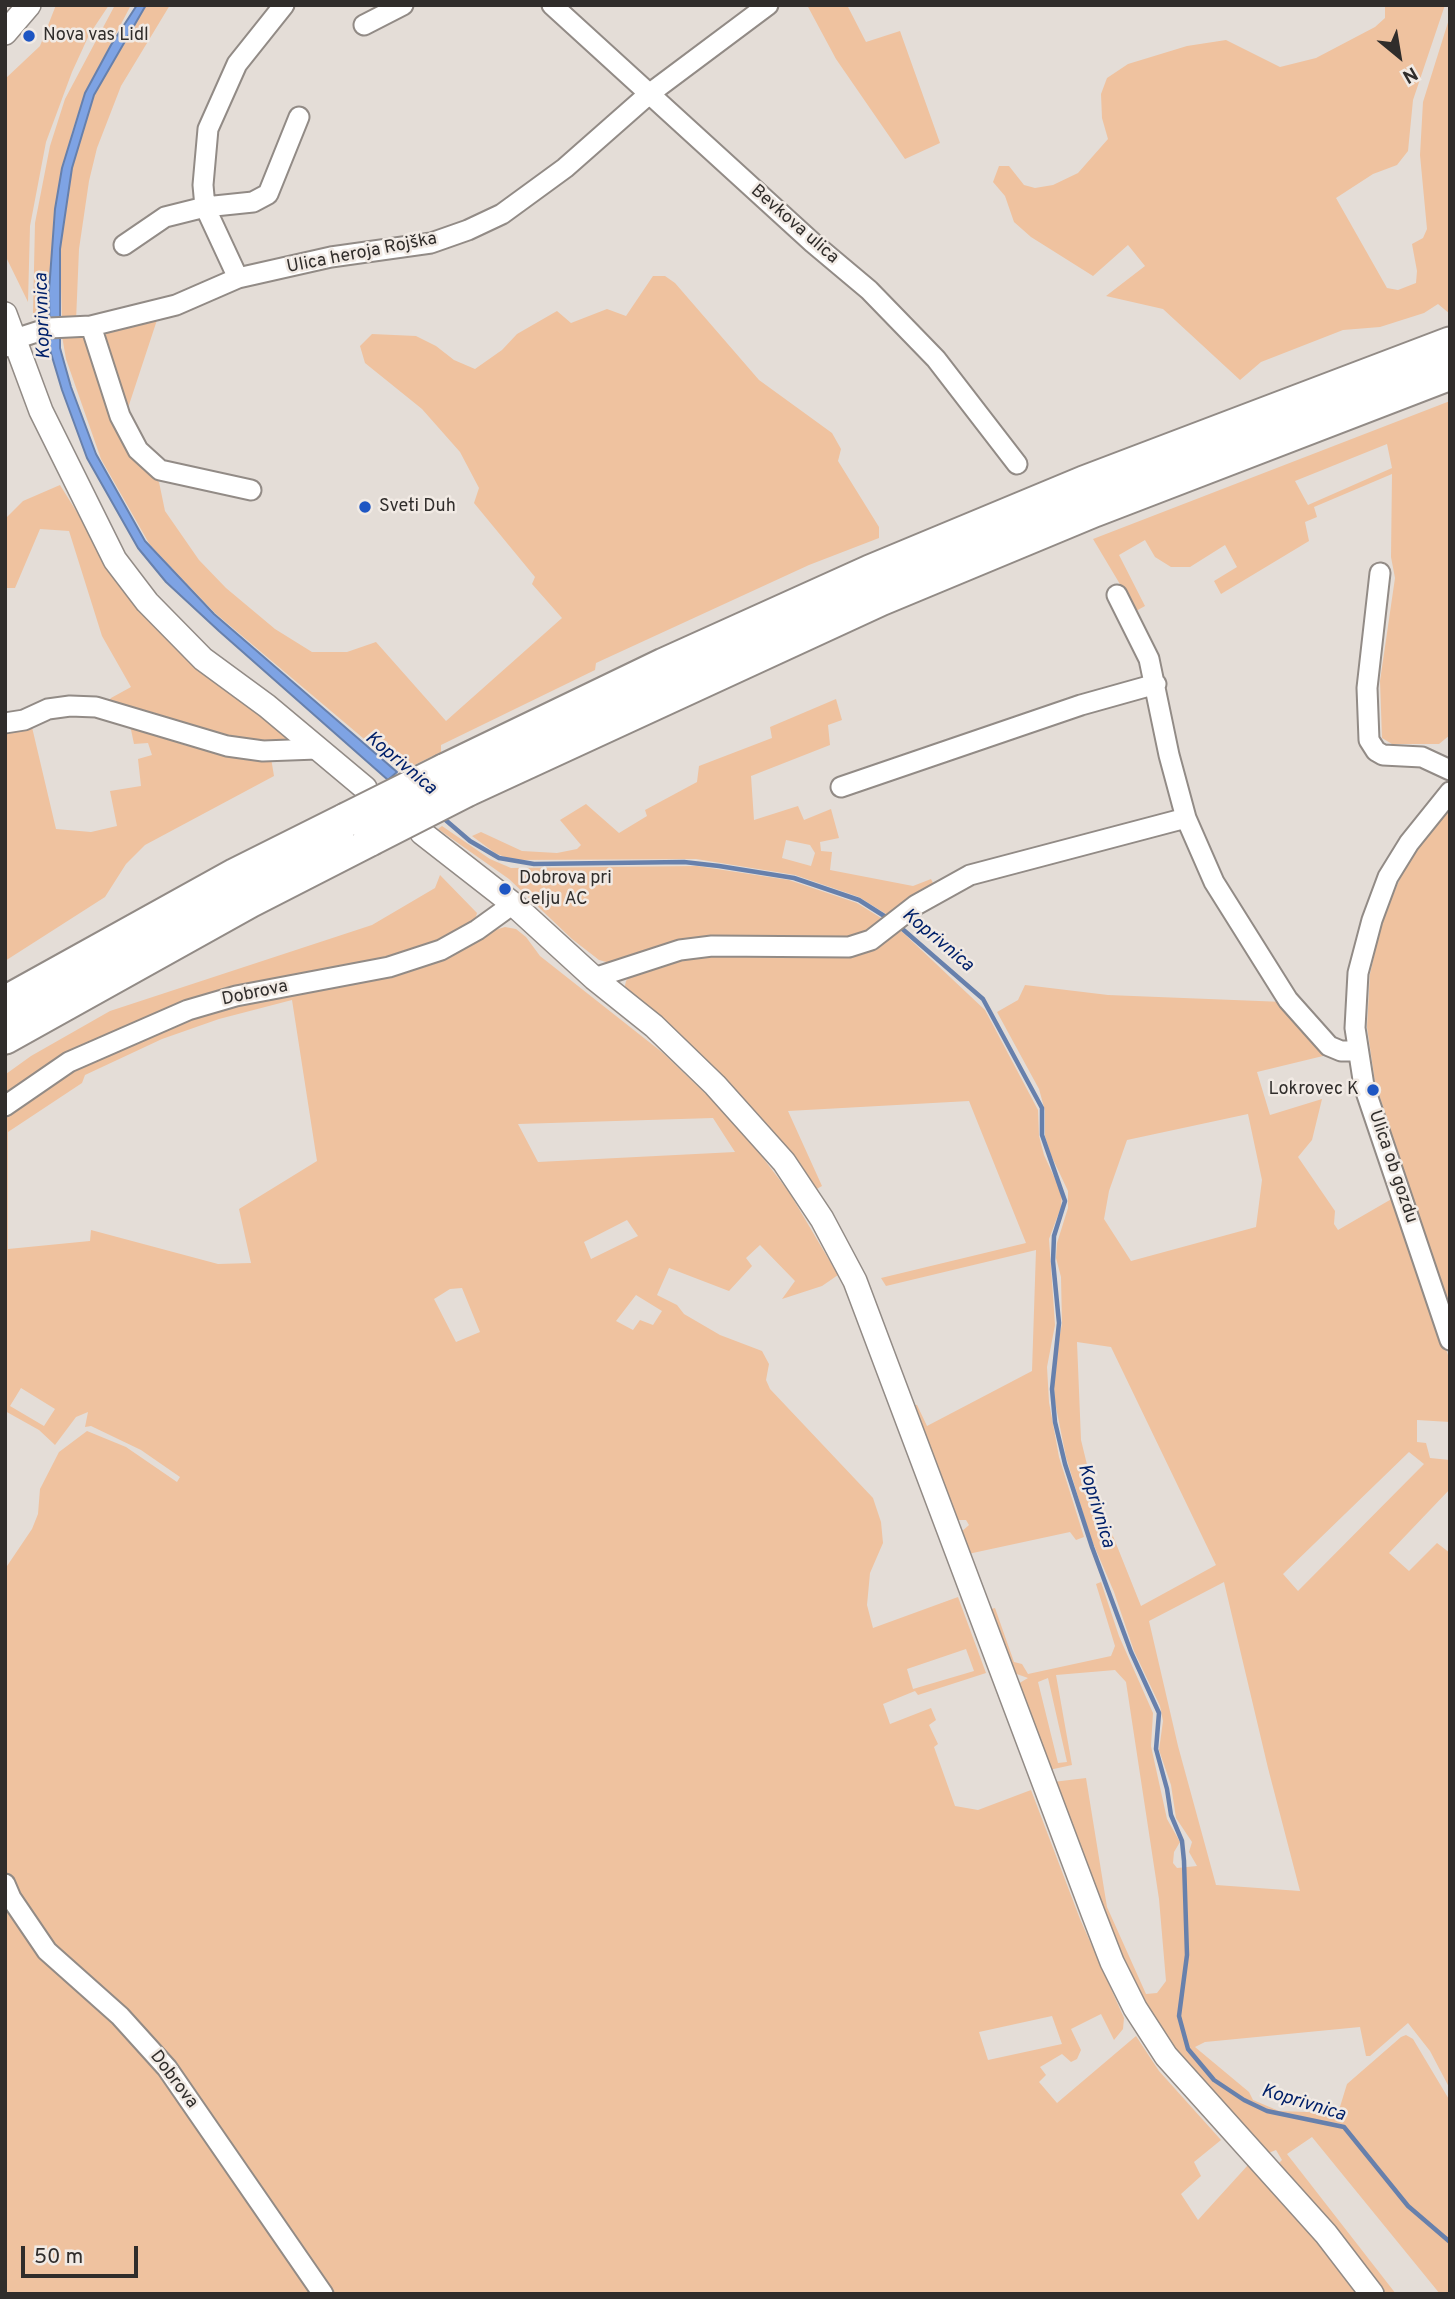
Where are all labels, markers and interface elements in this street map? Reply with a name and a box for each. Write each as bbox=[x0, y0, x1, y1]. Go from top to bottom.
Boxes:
north arrow bbox=[1364, 21, 1434, 91]
place label: Nova vas Lidl bbox=[43, 25, 149, 47]
marker: Nova vas Lidl bbox=[21, 28, 37, 44]
text: N bbox=[1398, 60, 1421, 88]
street label: Bevkova ulica bbox=[746, 181, 842, 269]
street label: Ulica heroja Rojška bbox=[285, 229, 439, 279]
water label: Koprivnica bbox=[31, 272, 57, 360]
place label: Sveti Duh bbox=[379, 496, 456, 518]
marker: Sveti Duh bbox=[357, 499, 373, 515]
water label: Koprivnica bbox=[360, 727, 440, 801]
place label: Dobrova pri Celju AC bbox=[519, 868, 612, 910]
marker: Dobrova pri Celju AC bbox=[497, 881, 513, 897]
water label: Koprivnica bbox=[897, 904, 977, 978]
street label: Dobrova bbox=[220, 976, 290, 1012]
place label: Lokrovec K bbox=[1268, 1079, 1359, 1101]
marker: Lokrovec K bbox=[1365, 1082, 1381, 1098]
street label: Ulica ob gozdu bbox=[1363, 1108, 1421, 1226]
water label: Koprivnica bbox=[1071, 1461, 1119, 1551]
street label: Dobrova bbox=[144, 2047, 202, 2113]
water label: Koprivnica bbox=[1258, 2080, 1348, 2128]
scale bar bbox=[24, 2232, 142, 2276]
text: 50 m bbox=[34, 2244, 83, 2271]

